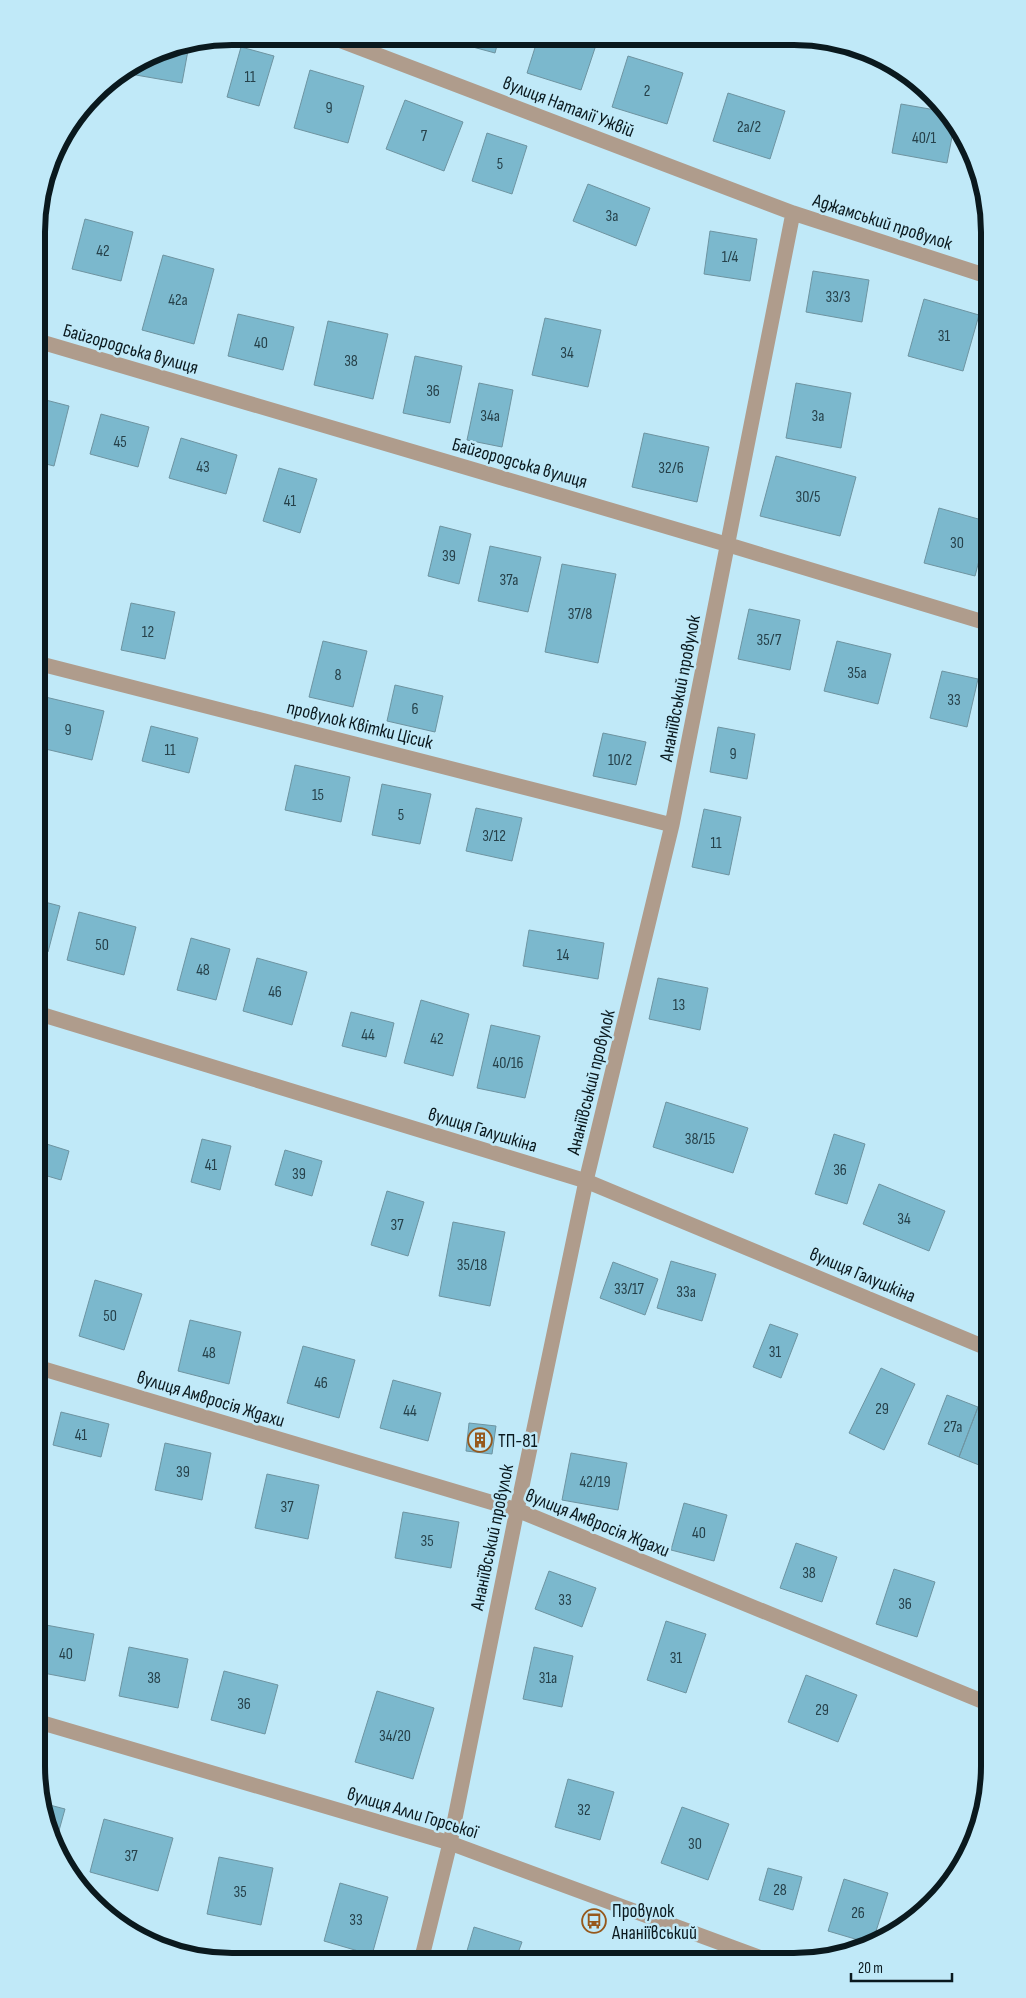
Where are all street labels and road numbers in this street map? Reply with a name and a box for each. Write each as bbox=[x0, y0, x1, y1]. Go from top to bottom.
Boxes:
street label: вулиця Наталії Ужвій bbox=[499, 72, 638, 143]
street label: Аджамський провулок bbox=[809, 189, 956, 256]
street label: Байгородська вулиця bbox=[60, 319, 201, 380]
street label: Байгородська вулиця bbox=[449, 433, 590, 494]
street label: Ананіївський провулок bbox=[655, 612, 706, 764]
street label: провулок Квітки Цісик bbox=[284, 696, 436, 755]
street label: Ананіївський провулок bbox=[562, 1007, 621, 1158]
street label: вулиця Галушкіна bbox=[425, 1103, 540, 1158]
street label: вулиця Галушкіна bbox=[806, 1243, 919, 1308]
street label: вулиця Амвросія Ждахи bbox=[134, 1366, 287, 1433]
street label: Ананіївський провулок bbox=[466, 1461, 519, 1613]
street label: вулиця Амвросія Ждахи bbox=[522, 1484, 673, 1563]
street label: вулиця Алли Горської bbox=[344, 1783, 481, 1844]

